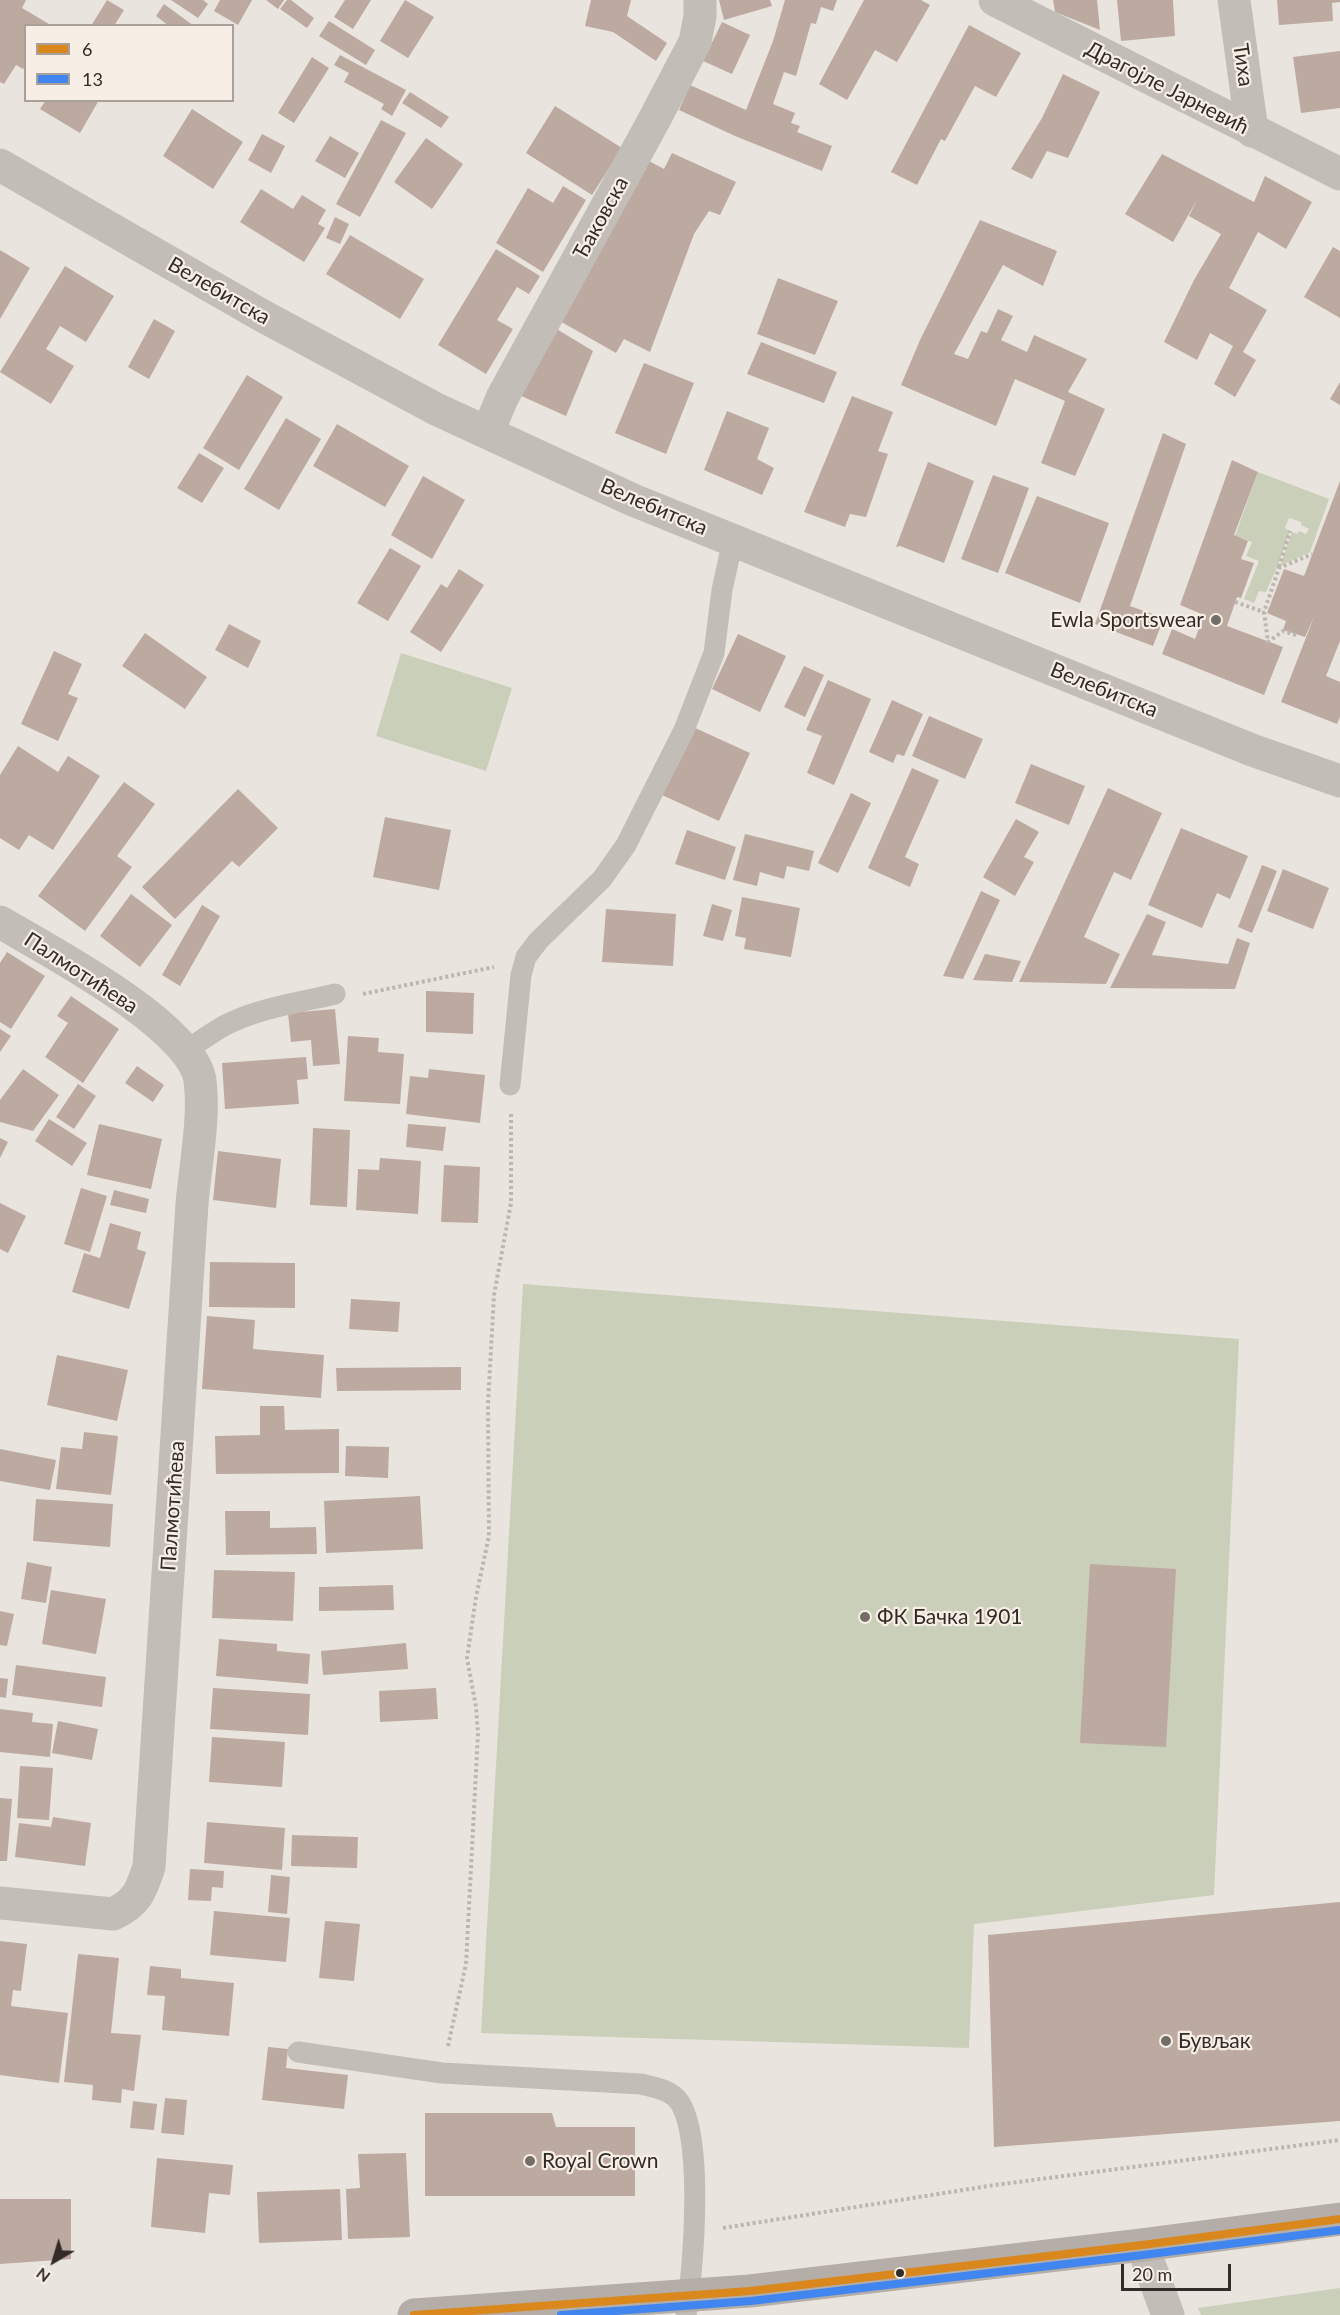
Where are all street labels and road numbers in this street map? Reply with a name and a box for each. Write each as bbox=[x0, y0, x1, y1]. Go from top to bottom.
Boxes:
street label: Драгојле Јарневић bbox=[1081, 36, 1253, 140]
street label: Тиха bbox=[1228, 42, 1258, 88]
street label: Ђаковска bbox=[568, 172, 634, 264]
street label: Велебитска bbox=[163, 252, 275, 330]
street label: Велебитска bbox=[597, 473, 711, 541]
street label: Велебитска bbox=[1047, 657, 1161, 723]
street label: Палмотићева bbox=[19, 927, 143, 1019]
street label: Палмотићева bbox=[156, 1440, 190, 1572]

